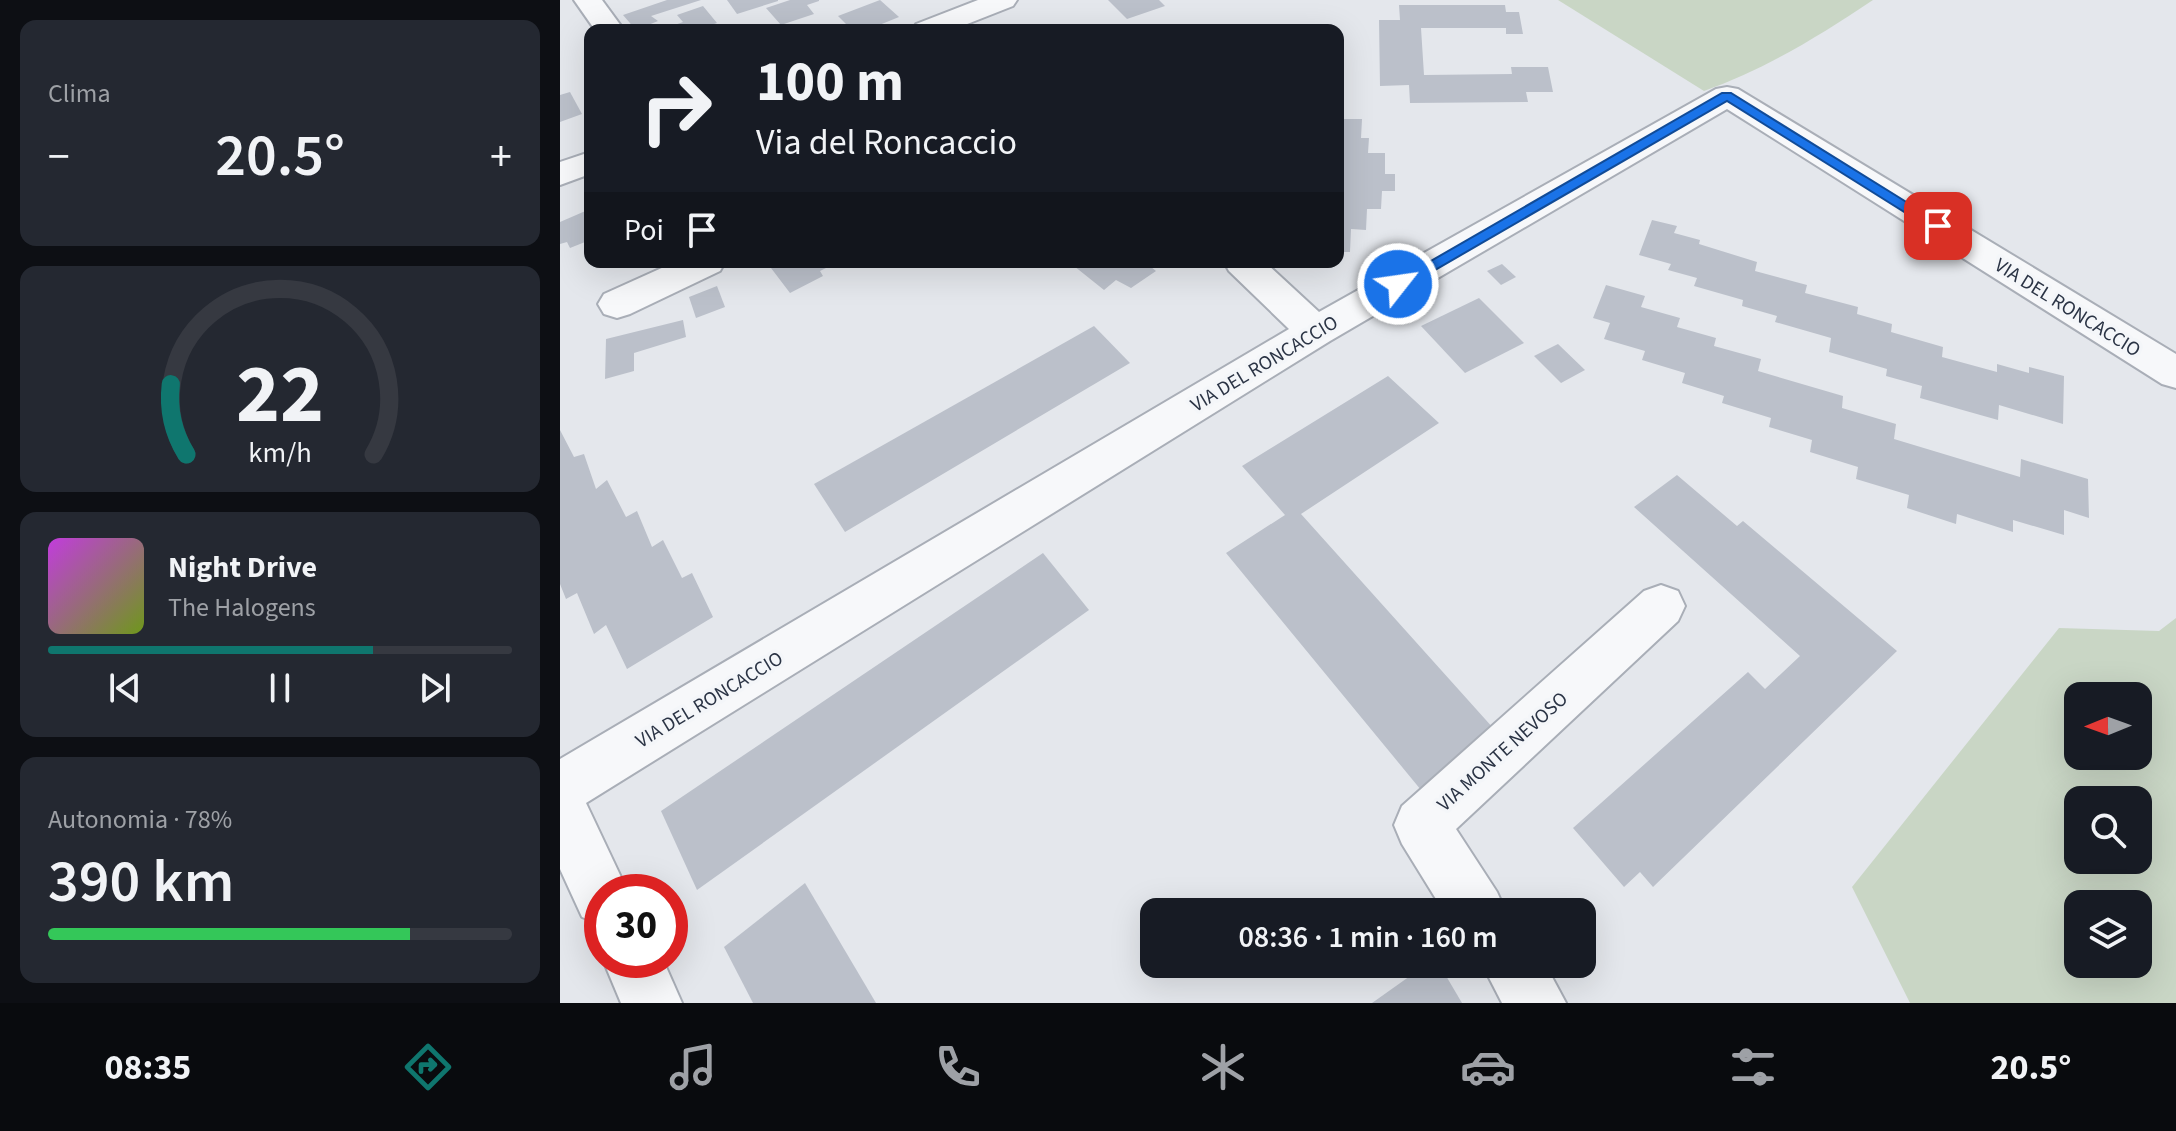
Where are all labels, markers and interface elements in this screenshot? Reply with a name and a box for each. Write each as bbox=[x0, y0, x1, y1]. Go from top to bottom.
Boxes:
text: 100 m bbox=[756, 43, 904, 122]
icon: right bbox=[624, 56, 728, 160]
text: Clima bbox=[48, 75, 111, 112]
text: 20.5° bbox=[215, 114, 345, 199]
text: Via del Roncaccio bbox=[756, 117, 1017, 168]
text: − bbox=[48, 126, 70, 189]
text: + bbox=[490, 126, 512, 189]
pin bbox=[1904, 192, 1972, 260]
icon: arrive bbox=[1916, 204, 1960, 248]
icon: arrive bbox=[680, 208, 724, 252]
text: Poi bbox=[624, 209, 664, 252]
position arrow bbox=[1356, 242, 1440, 326]
street label: VIA DEL RONCACCIO bbox=[1989, 252, 2146, 364]
street label: VIA DEL RONCACCIO bbox=[1186, 309, 1343, 419]
text: 22 bbox=[236, 335, 324, 453]
text: km/h bbox=[248, 433, 312, 473]
text: Night Drive bbox=[168, 546, 317, 589]
text: The Halogens bbox=[168, 589, 316, 626]
street label: VIA DEL RONCACCIO bbox=[631, 645, 788, 755]
icon: previous bbox=[103, 666, 147, 710]
icon: pause bbox=[258, 666, 302, 710]
icon: next bbox=[413, 666, 457, 710]
north arrow bbox=[2064, 682, 2152, 770]
map controls bbox=[2064, 682, 2152, 978]
street label: VIA MONTE NEVOSO bbox=[1431, 685, 1574, 818]
button: search bbox=[2064, 786, 2152, 874]
text: Autonomia · 78% bbox=[48, 801, 232, 838]
text: 390 km bbox=[48, 840, 234, 925]
speed limit sign: 30 bbox=[584, 874, 688, 978]
button: layers bbox=[2064, 890, 2152, 978]
text: 08:36 · 1 min · 160 m bbox=[1238, 916, 1498, 959]
icon: directions bbox=[400, 1039, 456, 1095]
icon: music bbox=[665, 1039, 721, 1095]
icon: phone bbox=[930, 1039, 986, 1095]
icon: climate bbox=[1195, 1039, 1251, 1095]
icon: car bbox=[1460, 1039, 1516, 1095]
icon: filters bbox=[1725, 1039, 1781, 1095]
text: 08:35 bbox=[105, 1042, 191, 1093]
text: 20.5° bbox=[1990, 1042, 2071, 1093]

